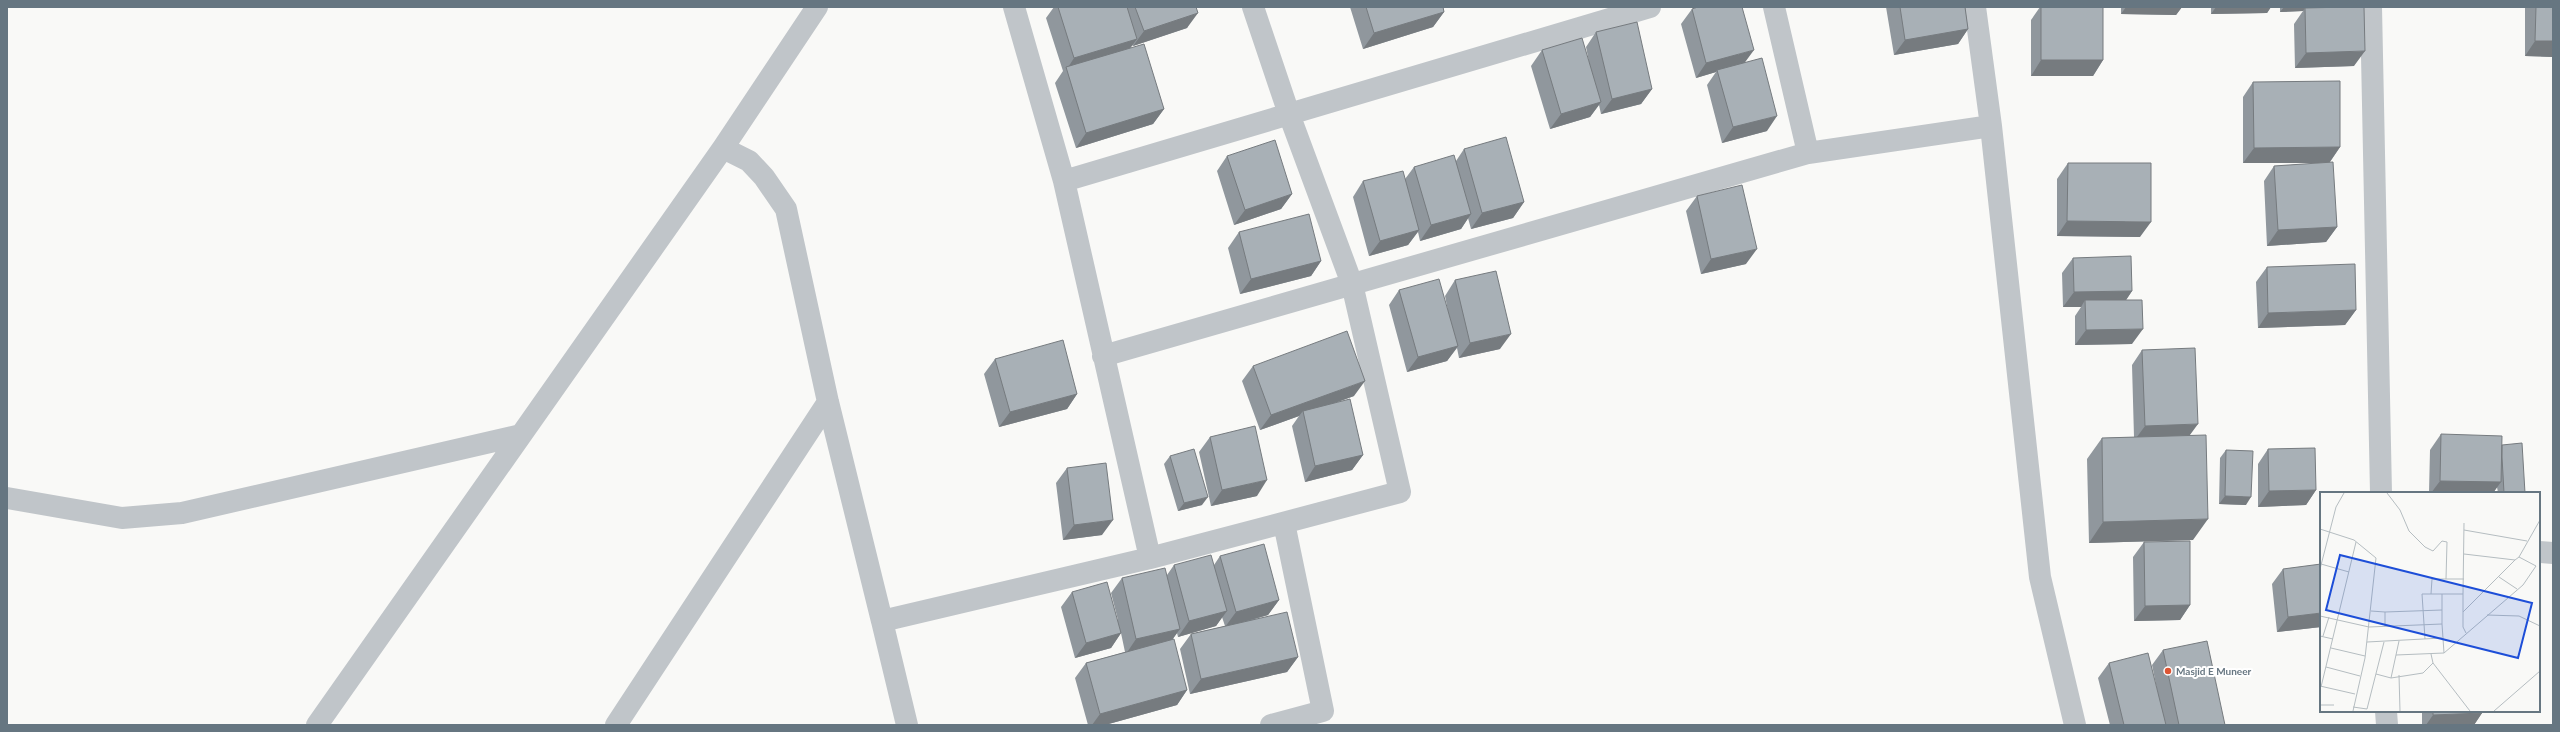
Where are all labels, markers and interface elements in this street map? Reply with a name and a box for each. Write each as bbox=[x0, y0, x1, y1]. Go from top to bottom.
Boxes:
inset map bbox=[2320, 492, 2540, 712]
place label: Masjid E Muneer bbox=[2176, 665, 2251, 677]
marker: Masjid E Muneer bbox=[2163, 666, 2173, 676]

